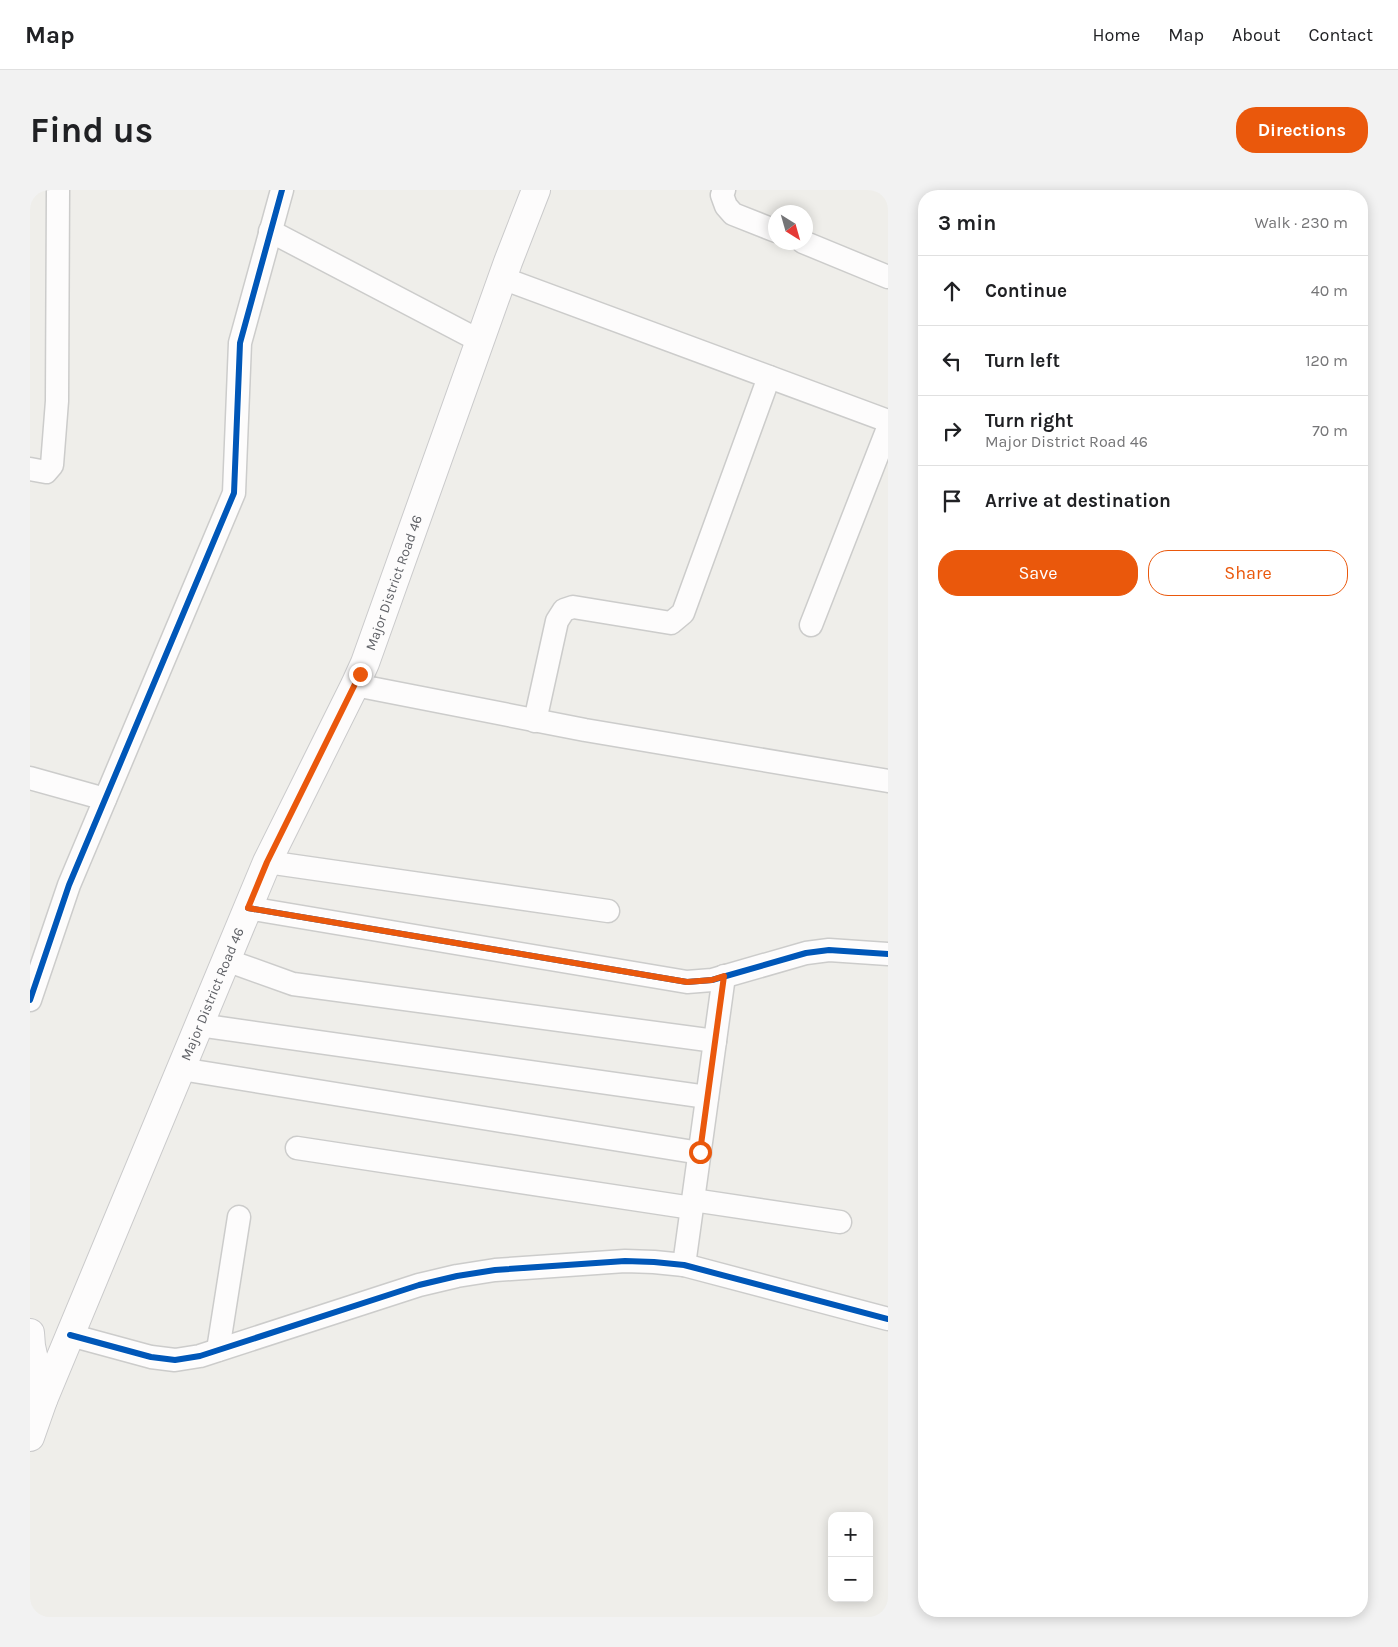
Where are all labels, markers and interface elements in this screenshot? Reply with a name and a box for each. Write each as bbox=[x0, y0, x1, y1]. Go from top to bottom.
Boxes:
text: Map bbox=[25, 21, 75, 49]
text: Home bbox=[1092, 24, 1140, 46]
text: Map bbox=[1168, 24, 1204, 46]
text: About bbox=[1232, 24, 1281, 46]
text: Contact bbox=[1309, 24, 1373, 46]
button: Directions bbox=[1236, 107, 1368, 153]
text: Find us bbox=[30, 110, 153, 151]
north arrow bbox=[768, 205, 813, 250]
text: 3 min bbox=[938, 211, 996, 235]
text: Walk · 230 m bbox=[1254, 213, 1348, 232]
icon: ahead bbox=[938, 277, 966, 305]
text: Continue bbox=[985, 280, 1067, 302]
text: 40 m bbox=[1311, 281, 1348, 300]
icon: left bbox=[938, 347, 966, 375]
text: Turn left bbox=[985, 350, 1060, 372]
text: 120 m bbox=[1305, 351, 1348, 370]
text: Turn right bbox=[985, 410, 1074, 432]
icon: right bbox=[938, 417, 966, 445]
text: 70 m bbox=[1312, 421, 1348, 440]
text: Major District Road 46 bbox=[985, 432, 1148, 451]
icon: arrive bbox=[938, 487, 966, 515]
text: Arrive at destination bbox=[985, 490, 1171, 512]
street label: Major District Road 46 bbox=[362, 513, 426, 653]
button: Save bbox=[938, 550, 1138, 596]
button: Share bbox=[1148, 550, 1348, 596]
route end bbox=[349, 663, 372, 686]
street label: Major District Road 46 bbox=[177, 925, 248, 1063]
route start bbox=[689, 1141, 712, 1164]
map controls bbox=[828, 1512, 873, 1602]
button: + bbox=[828, 1512, 873, 1557]
button: − bbox=[828, 1557, 873, 1602]

